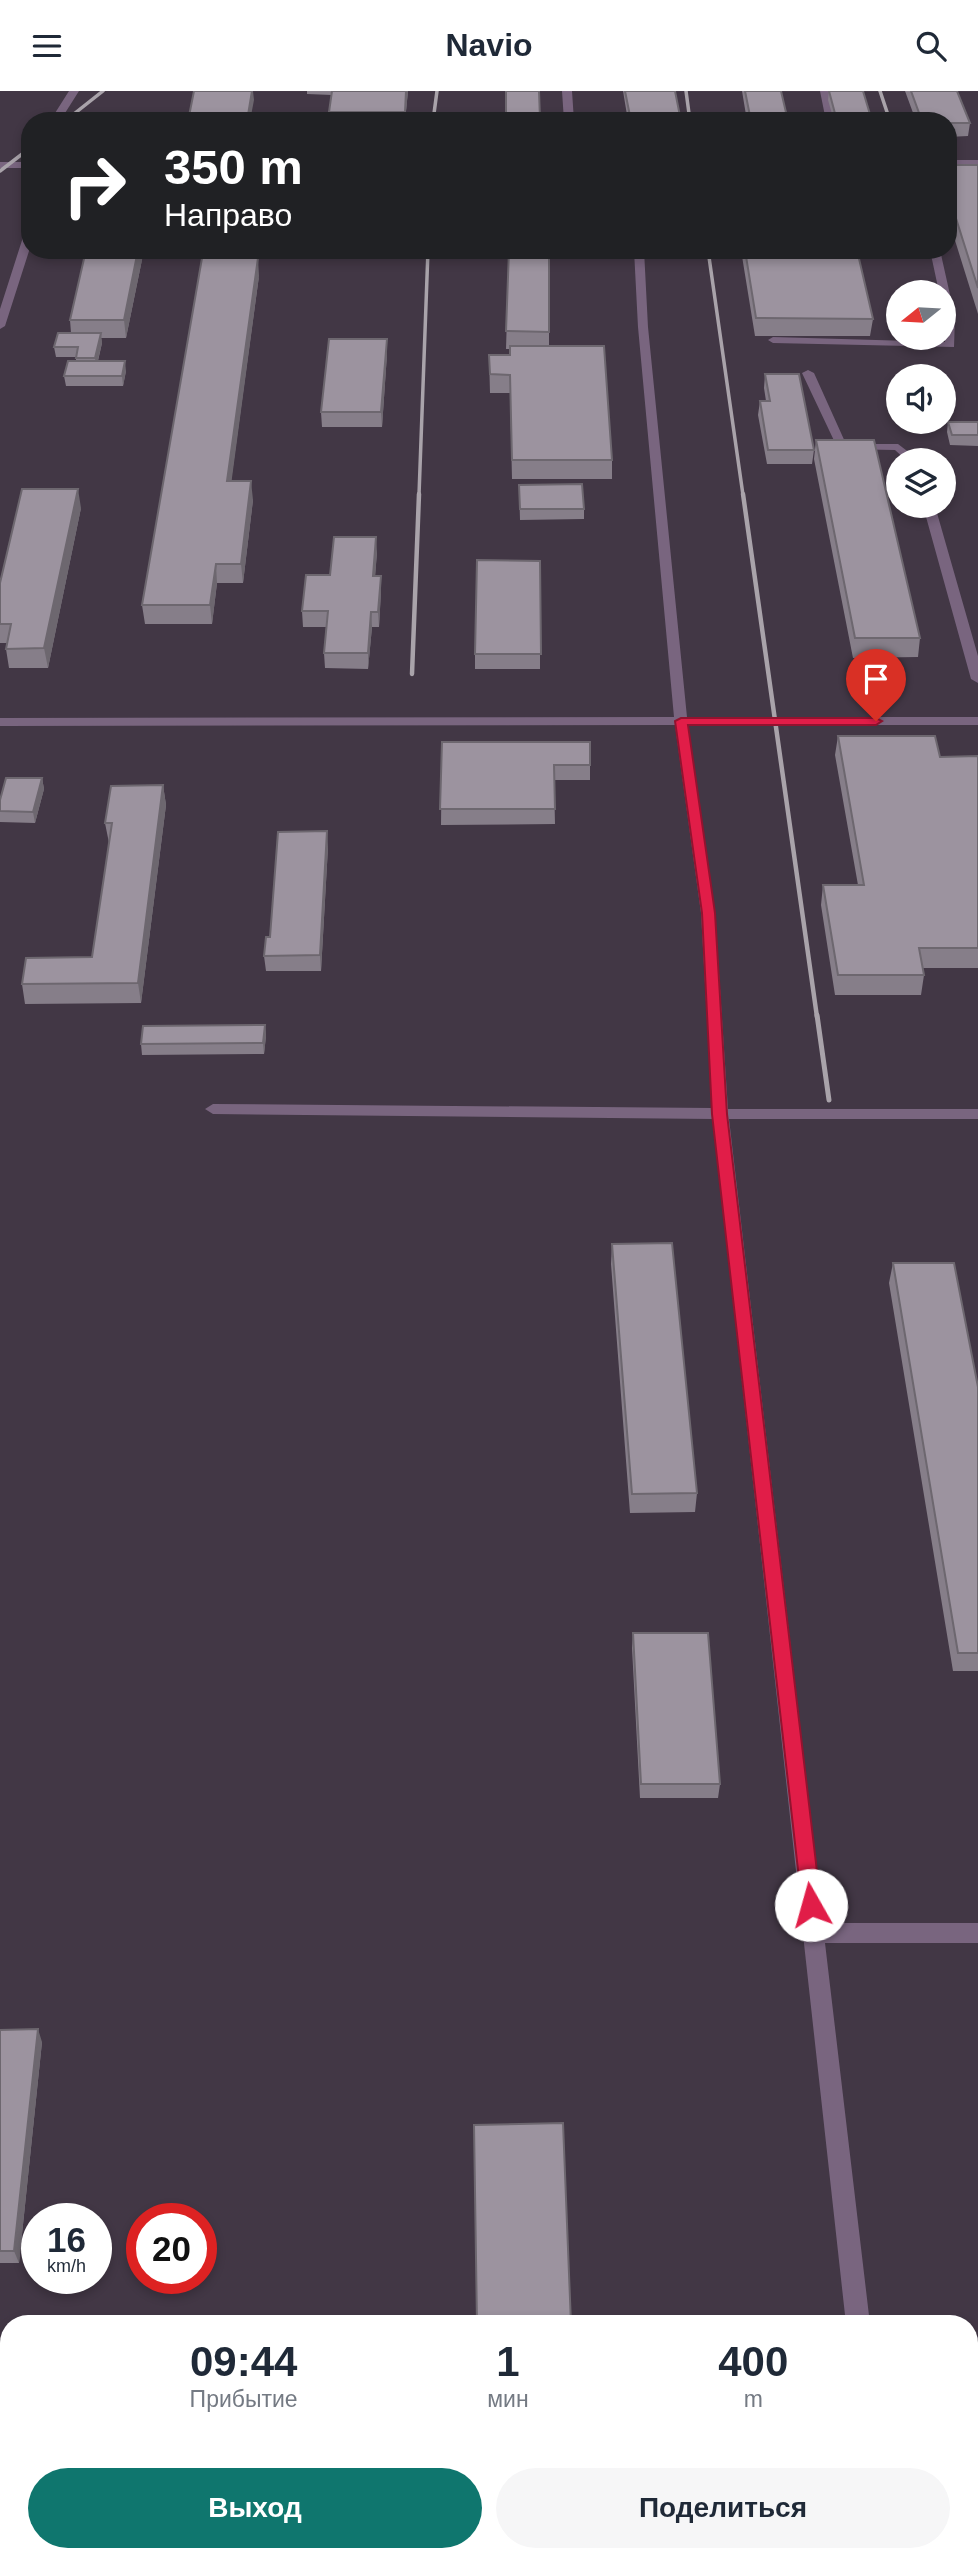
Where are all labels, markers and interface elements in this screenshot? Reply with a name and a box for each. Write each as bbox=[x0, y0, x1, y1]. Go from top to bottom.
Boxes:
icon: menu bbox=[28, 27, 66, 65]
text: Navio bbox=[445, 27, 533, 63]
icon: search bbox=[912, 27, 950, 65]
icon: right bbox=[49, 140, 140, 231]
text: 350 m bbox=[164, 140, 303, 194]
text: Направо bbox=[164, 197, 292, 233]
north arrow bbox=[886, 280, 956, 350]
map controls bbox=[886, 280, 956, 518]
button: sound bbox=[886, 364, 956, 434]
button: layers bbox=[886, 448, 956, 518]
pin bbox=[846, 649, 906, 721]
icon: arrive bbox=[857, 660, 895, 698]
position arrow bbox=[774, 1868, 848, 1942]
speed limit sign: 20 bbox=[126, 2203, 217, 2294]
text: 16 bbox=[47, 2220, 86, 2259]
text: km/h bbox=[47, 2256, 86, 2276]
text: 09:44 bbox=[190, 2338, 297, 2385]
text: 1 bbox=[496, 2338, 520, 2385]
text: 400 bbox=[718, 2338, 788, 2385]
text: Прибытие bbox=[190, 2386, 298, 2412]
text: мин bbox=[487, 2386, 529, 2412]
text: m bbox=[744, 2386, 763, 2412]
button: Выход bbox=[28, 2468, 482, 2548]
button: Поделиться bbox=[496, 2468, 950, 2548]

